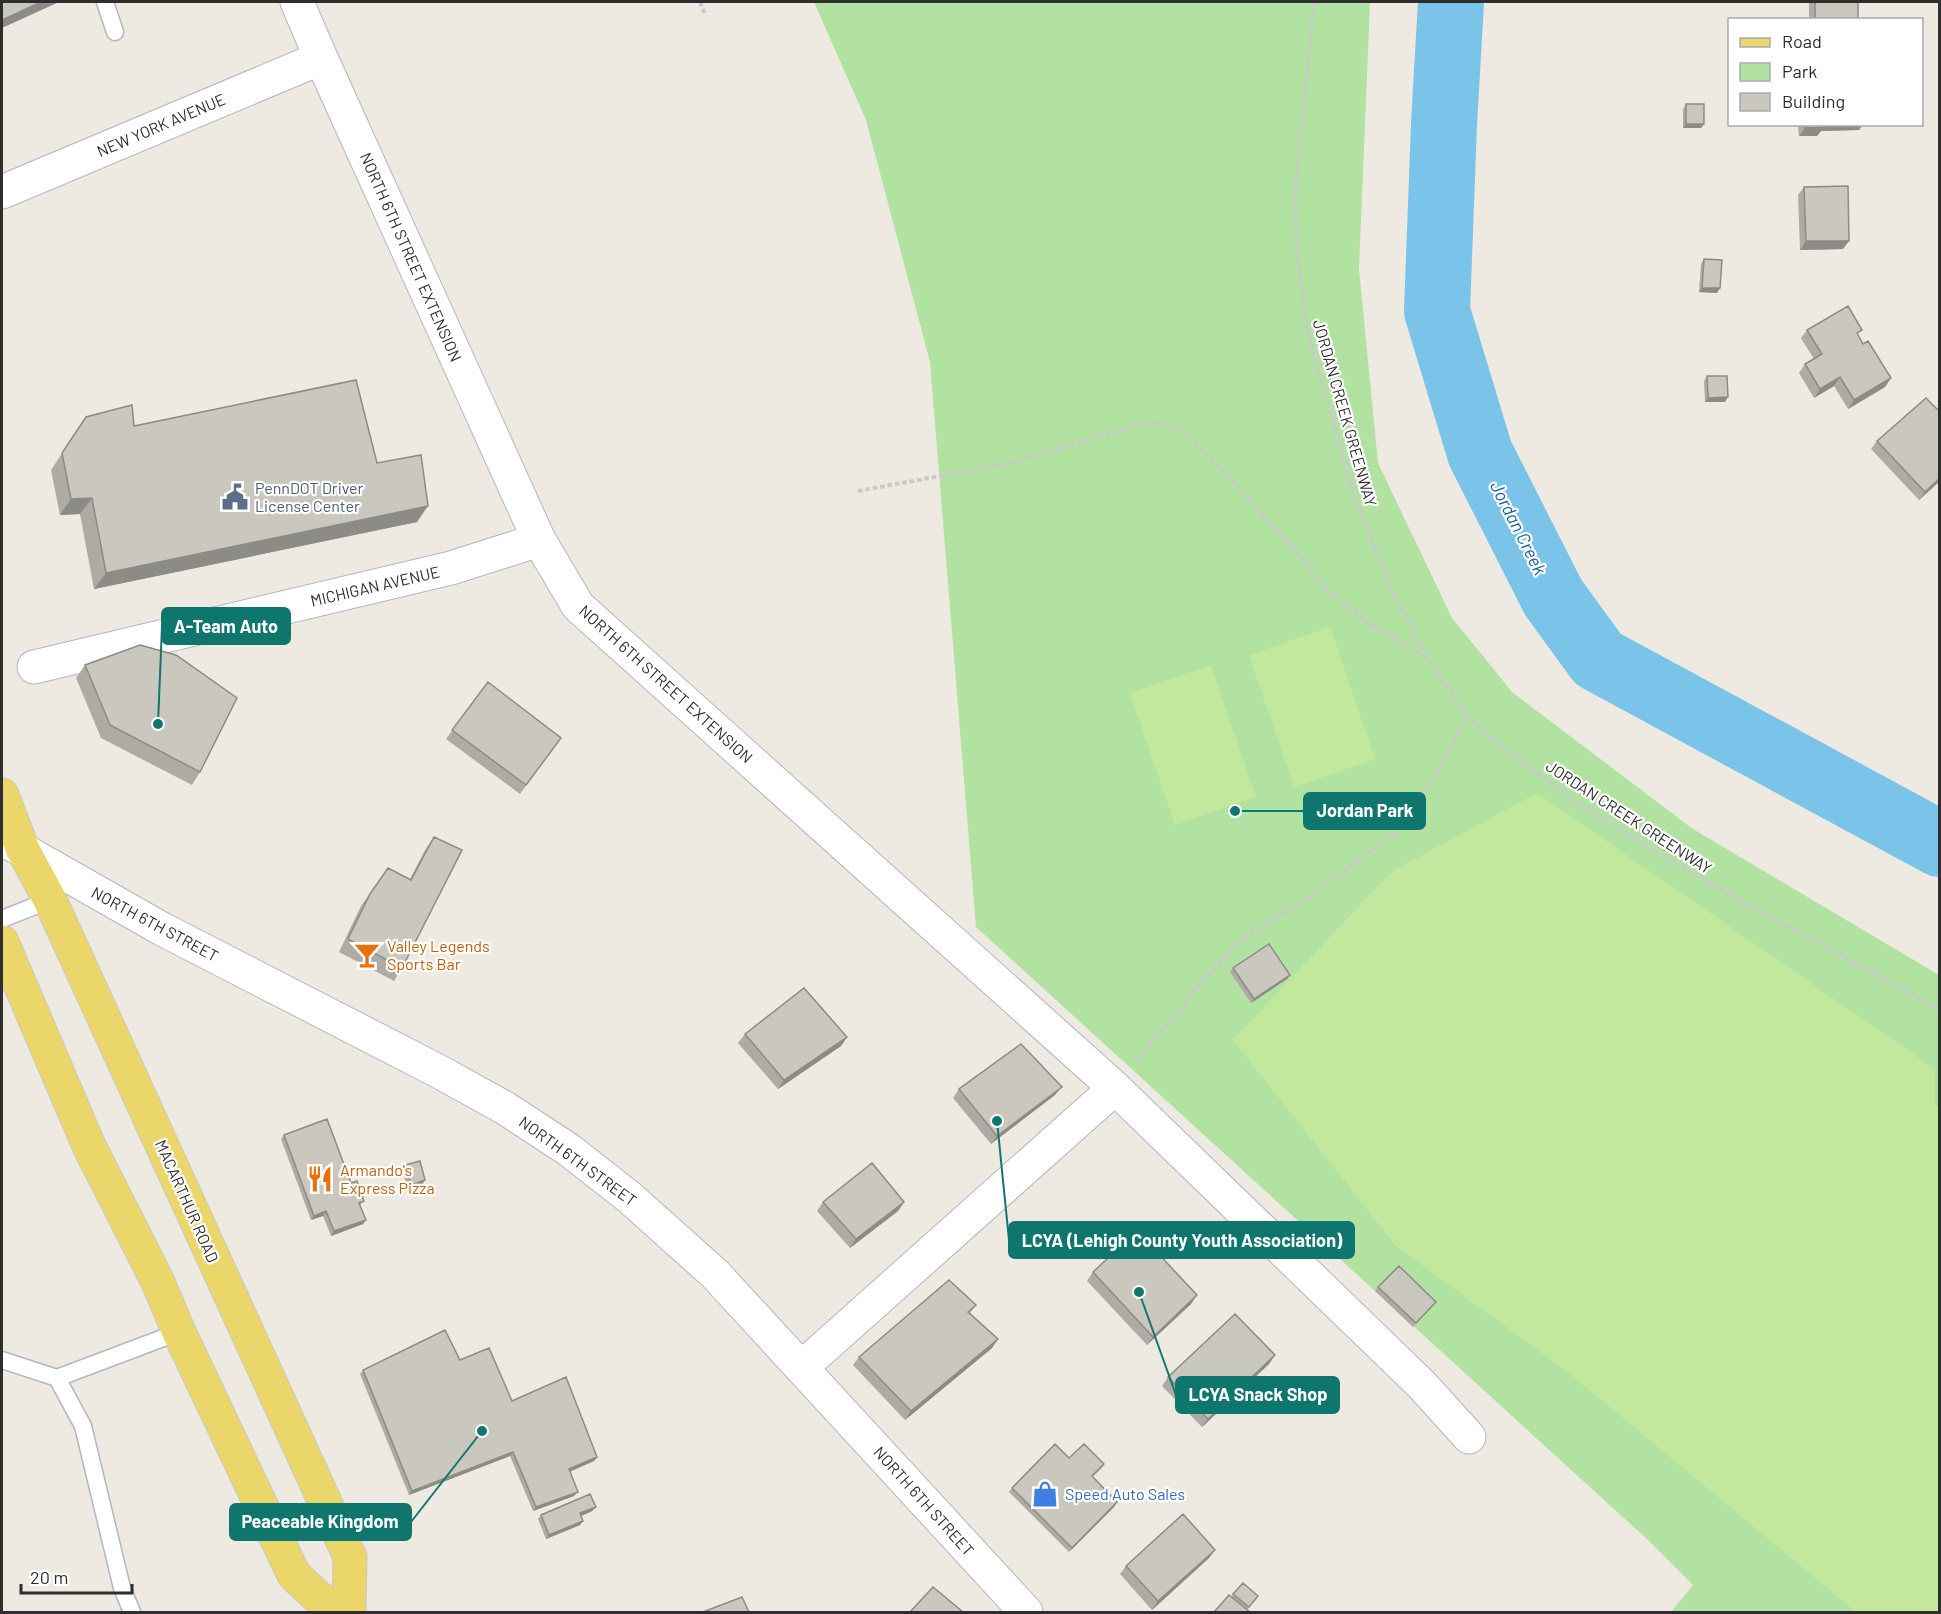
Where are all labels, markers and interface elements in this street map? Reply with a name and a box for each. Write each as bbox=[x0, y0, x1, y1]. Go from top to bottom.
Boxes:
legend bbox=[1728, 18, 1923, 126]
text: Road bbox=[1782, 30, 1822, 52]
text: Park bbox=[1782, 60, 1817, 82]
street label: NEW YORK AVENUE bbox=[94, 89, 228, 160]
text: Building bbox=[1782, 90, 1845, 112]
street label: NORTH 6TH STREET EXTENSION bbox=[357, 149, 466, 364]
street label: JORDAN CREEK GREENWAY bbox=[1310, 317, 1381, 509]
water label: Jordan Creek bbox=[1486, 477, 1552, 578]
place label: PennDOT Driver License Center bbox=[255, 478, 364, 515]
public building icon: PennDOT Driver License Center bbox=[220, 482, 250, 512]
street label: MICHIGAN AVENUE bbox=[308, 561, 441, 610]
street label: NORTH 6TH STREET EXTENSION bbox=[576, 601, 757, 767]
callout: A-Team Auto bbox=[162, 608, 290, 644]
text: A-Team Auto bbox=[174, 615, 278, 637]
street label: JORDAN CREEK GREENWAY bbox=[1543, 756, 1716, 877]
callout: Jordan Park bbox=[1304, 793, 1425, 829]
text: Jordan Park bbox=[1317, 799, 1414, 821]
street label: NORTH 6TH STREET bbox=[89, 882, 222, 965]
place label: Valley Legends Sports Bar bbox=[387, 936, 490, 973]
bar icon: Valley Legends Sports Bar bbox=[352, 940, 382, 970]
street label: NORTH 6TH STREET bbox=[516, 1112, 641, 1210]
street label: MACARTHUR ROAD bbox=[152, 1136, 223, 1265]
place label: Armando's Express Pizza bbox=[340, 1160, 435, 1197]
restaurant icon: Armando's Express Pizza bbox=[305, 1164, 335, 1194]
callout: LCYA (Lehigh County Youth Association) bbox=[1009, 1222, 1354, 1258]
text: LCYA (Lehigh County Youth Association) bbox=[1022, 1229, 1343, 1251]
callout: LCYA Snack Shop bbox=[1176, 1377, 1339, 1413]
text: LCYA Snack Shop bbox=[1189, 1383, 1327, 1405]
street label: NORTH 6TH STREET bbox=[870, 1442, 979, 1559]
shop icon: Speed Auto Sales bbox=[1030, 1479, 1060, 1509]
place label: Speed Auto Sales bbox=[1065, 1484, 1185, 1503]
callout: Peaceable Kingdom bbox=[230, 1504, 411, 1540]
text: Peaceable Kingdom bbox=[241, 1510, 399, 1532]
scale bar bbox=[21, 1557, 132, 1595]
text: 20 m bbox=[30, 1566, 68, 1588]

